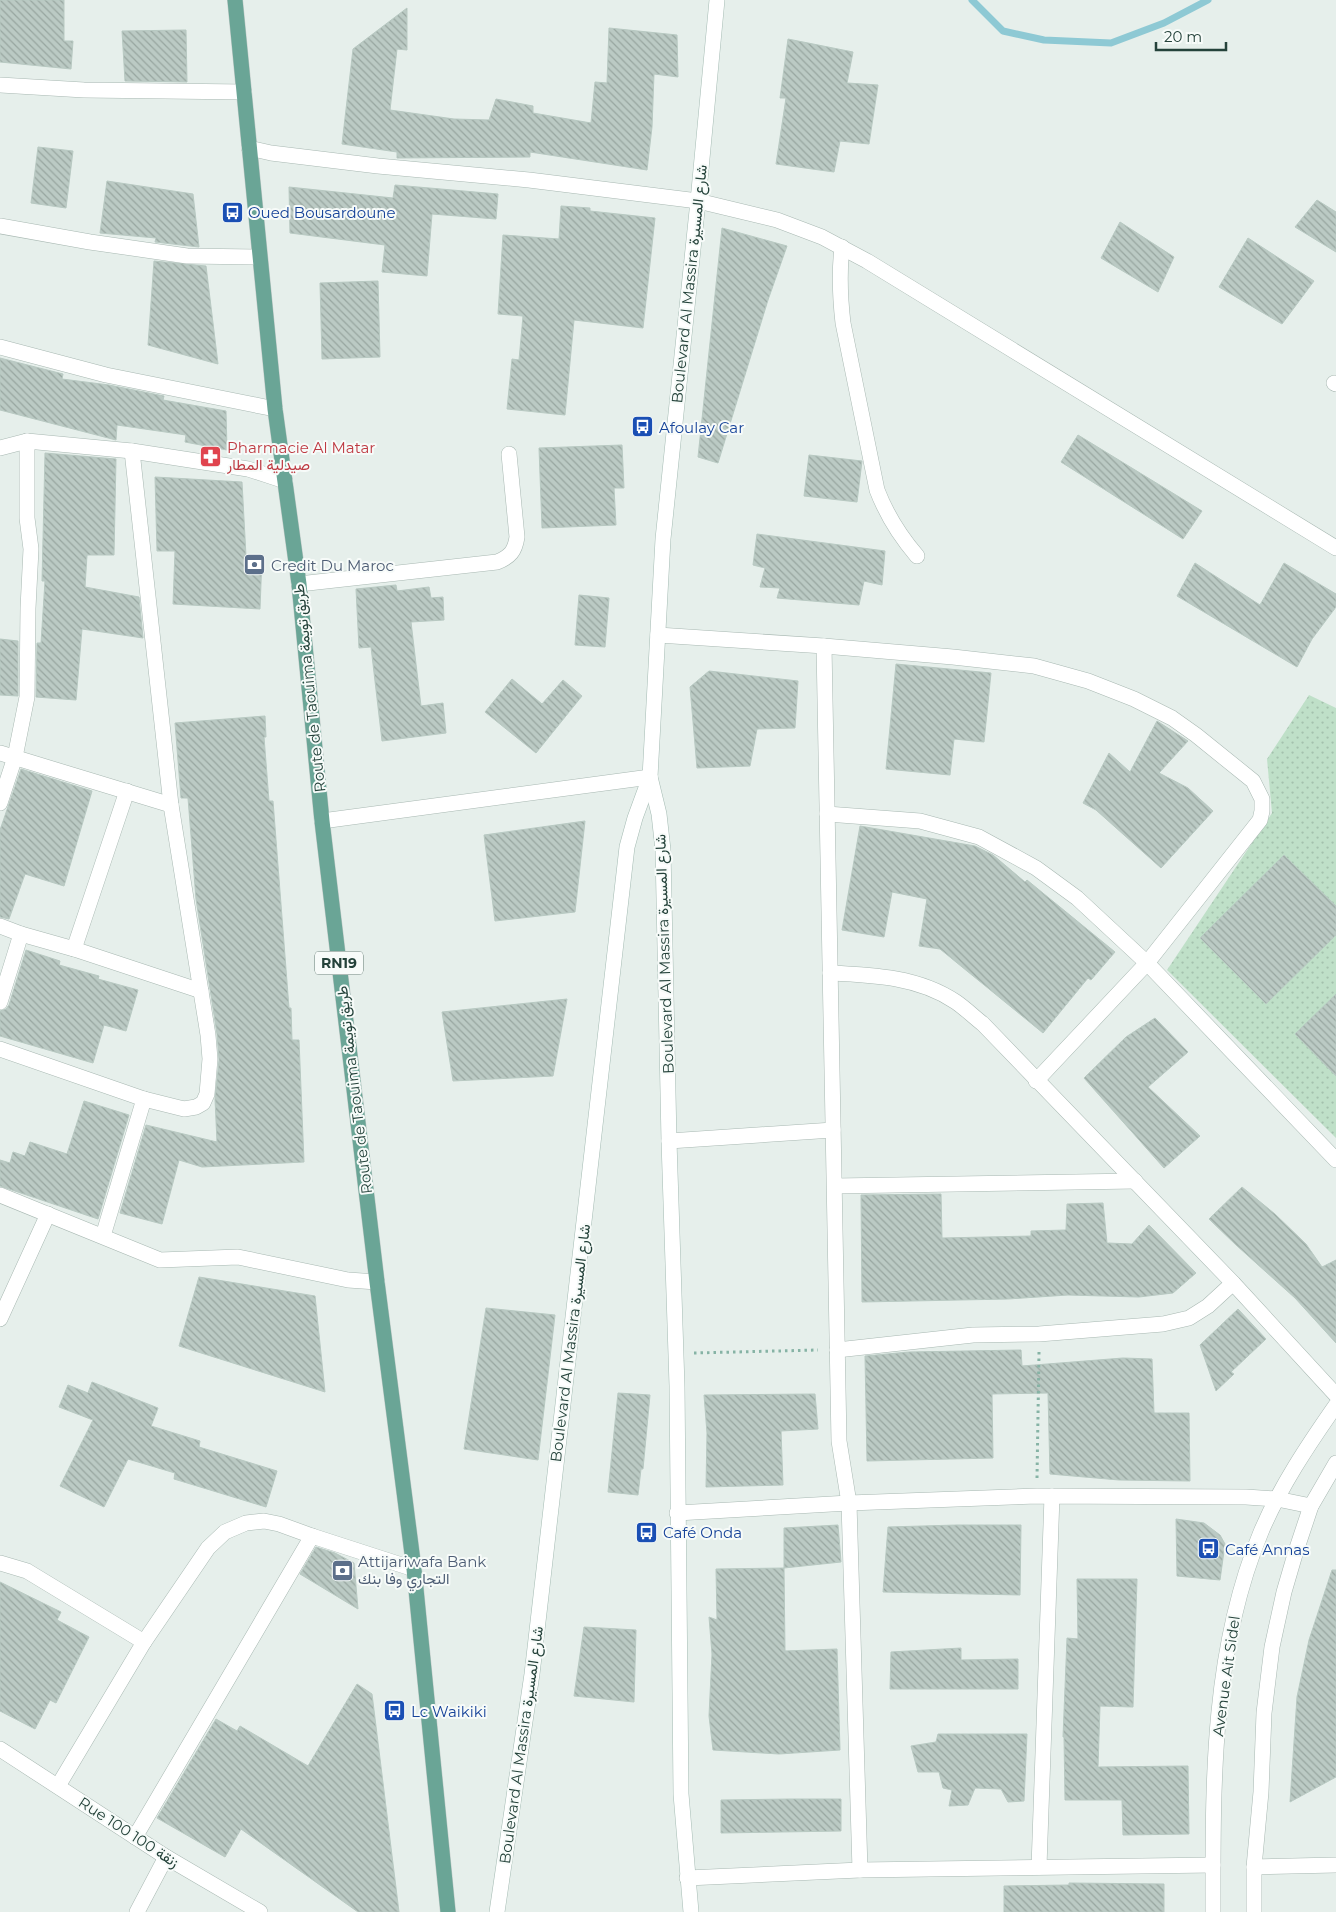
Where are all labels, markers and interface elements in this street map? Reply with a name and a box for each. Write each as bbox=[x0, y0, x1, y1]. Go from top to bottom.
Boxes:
scale bar bbox=[1156, 20, 1226, 52]
text: 20 m bbox=[1164, 27, 1202, 46]
street label: Boulevard Al Massira شارع المسيرة bbox=[667, 164, 713, 404]
bus stop icon: Oued Bousardoune bbox=[220, 200, 244, 224]
place label: Oued Bousardoune bbox=[248, 203, 395, 222]
bus stop icon: Afoulay Car bbox=[631, 415, 655, 439]
place label: Afoulay Car bbox=[659, 418, 744, 437]
place label: Pharmacie Al Matar صيدلية المطار bbox=[226, 438, 375, 474]
pharmacy icon: Pharmacie Al Matar صيدلية المطار bbox=[199, 444, 223, 468]
bank icon: Credit Du Maroc bbox=[243, 553, 267, 577]
place label: Credit Du Maroc bbox=[271, 556, 394, 575]
street label: Route de Taouima طريق تويمة bbox=[289, 582, 330, 793]
street label: Boulevard Al Massira شارع المسيرة bbox=[650, 834, 680, 1074]
road number: RN19 bbox=[315, 951, 363, 974]
street label: Route de Taouima طريق تويمة bbox=[332, 984, 377, 1195]
street label: Boulevard Al Massira شارع المسيرة bbox=[546, 1223, 596, 1463]
bus stop icon: Café Onda bbox=[635, 1520, 659, 1544]
place label: Café Onda bbox=[663, 1523, 742, 1542]
bus stop icon: Café Annas bbox=[1197, 1537, 1221, 1561]
place label: Café Annas bbox=[1225, 1540, 1310, 1559]
place label: Attijariwafa Bank التجاري وفا بنك bbox=[358, 1552, 486, 1592]
bank icon: Attijariwafa Bank التجاري وفا بنك bbox=[330, 1558, 354, 1582]
street label: Avenue Ait Sidel bbox=[1208, 1614, 1244, 1738]
street label: Boulevard Al Massira شارع المسيرة bbox=[495, 1625, 549, 1865]
bus stop icon: Lc Waikiki bbox=[383, 1699, 407, 1723]
place label: Lc Waikiki bbox=[411, 1702, 487, 1721]
street label: Rue 100 زنقة 100 bbox=[75, 1792, 183, 1872]

